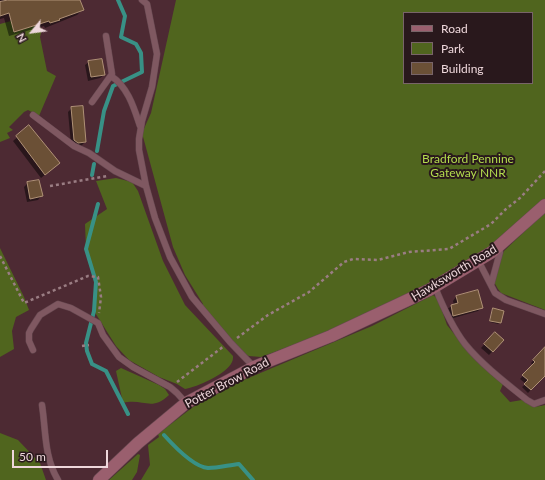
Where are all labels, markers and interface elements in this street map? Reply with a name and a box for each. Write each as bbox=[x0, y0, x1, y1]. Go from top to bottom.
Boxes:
north arrow bbox=[12, 12, 52, 52]
legend bbox=[403, 12, 533, 84]
text: Road bbox=[441, 21, 468, 36]
text: N bbox=[13, 31, 29, 45]
text: Park bbox=[441, 41, 464, 56]
text: Building bbox=[441, 61, 484, 76]
park label: Bradford Pennine Gateway NNR bbox=[422, 152, 514, 180]
street label: Hawksworth Road bbox=[409, 242, 499, 304]
street label: Potter Brow Road bbox=[183, 355, 271, 411]
scale bar bbox=[14, 442, 110, 468]
text: 50 m bbox=[19, 449, 46, 464]

